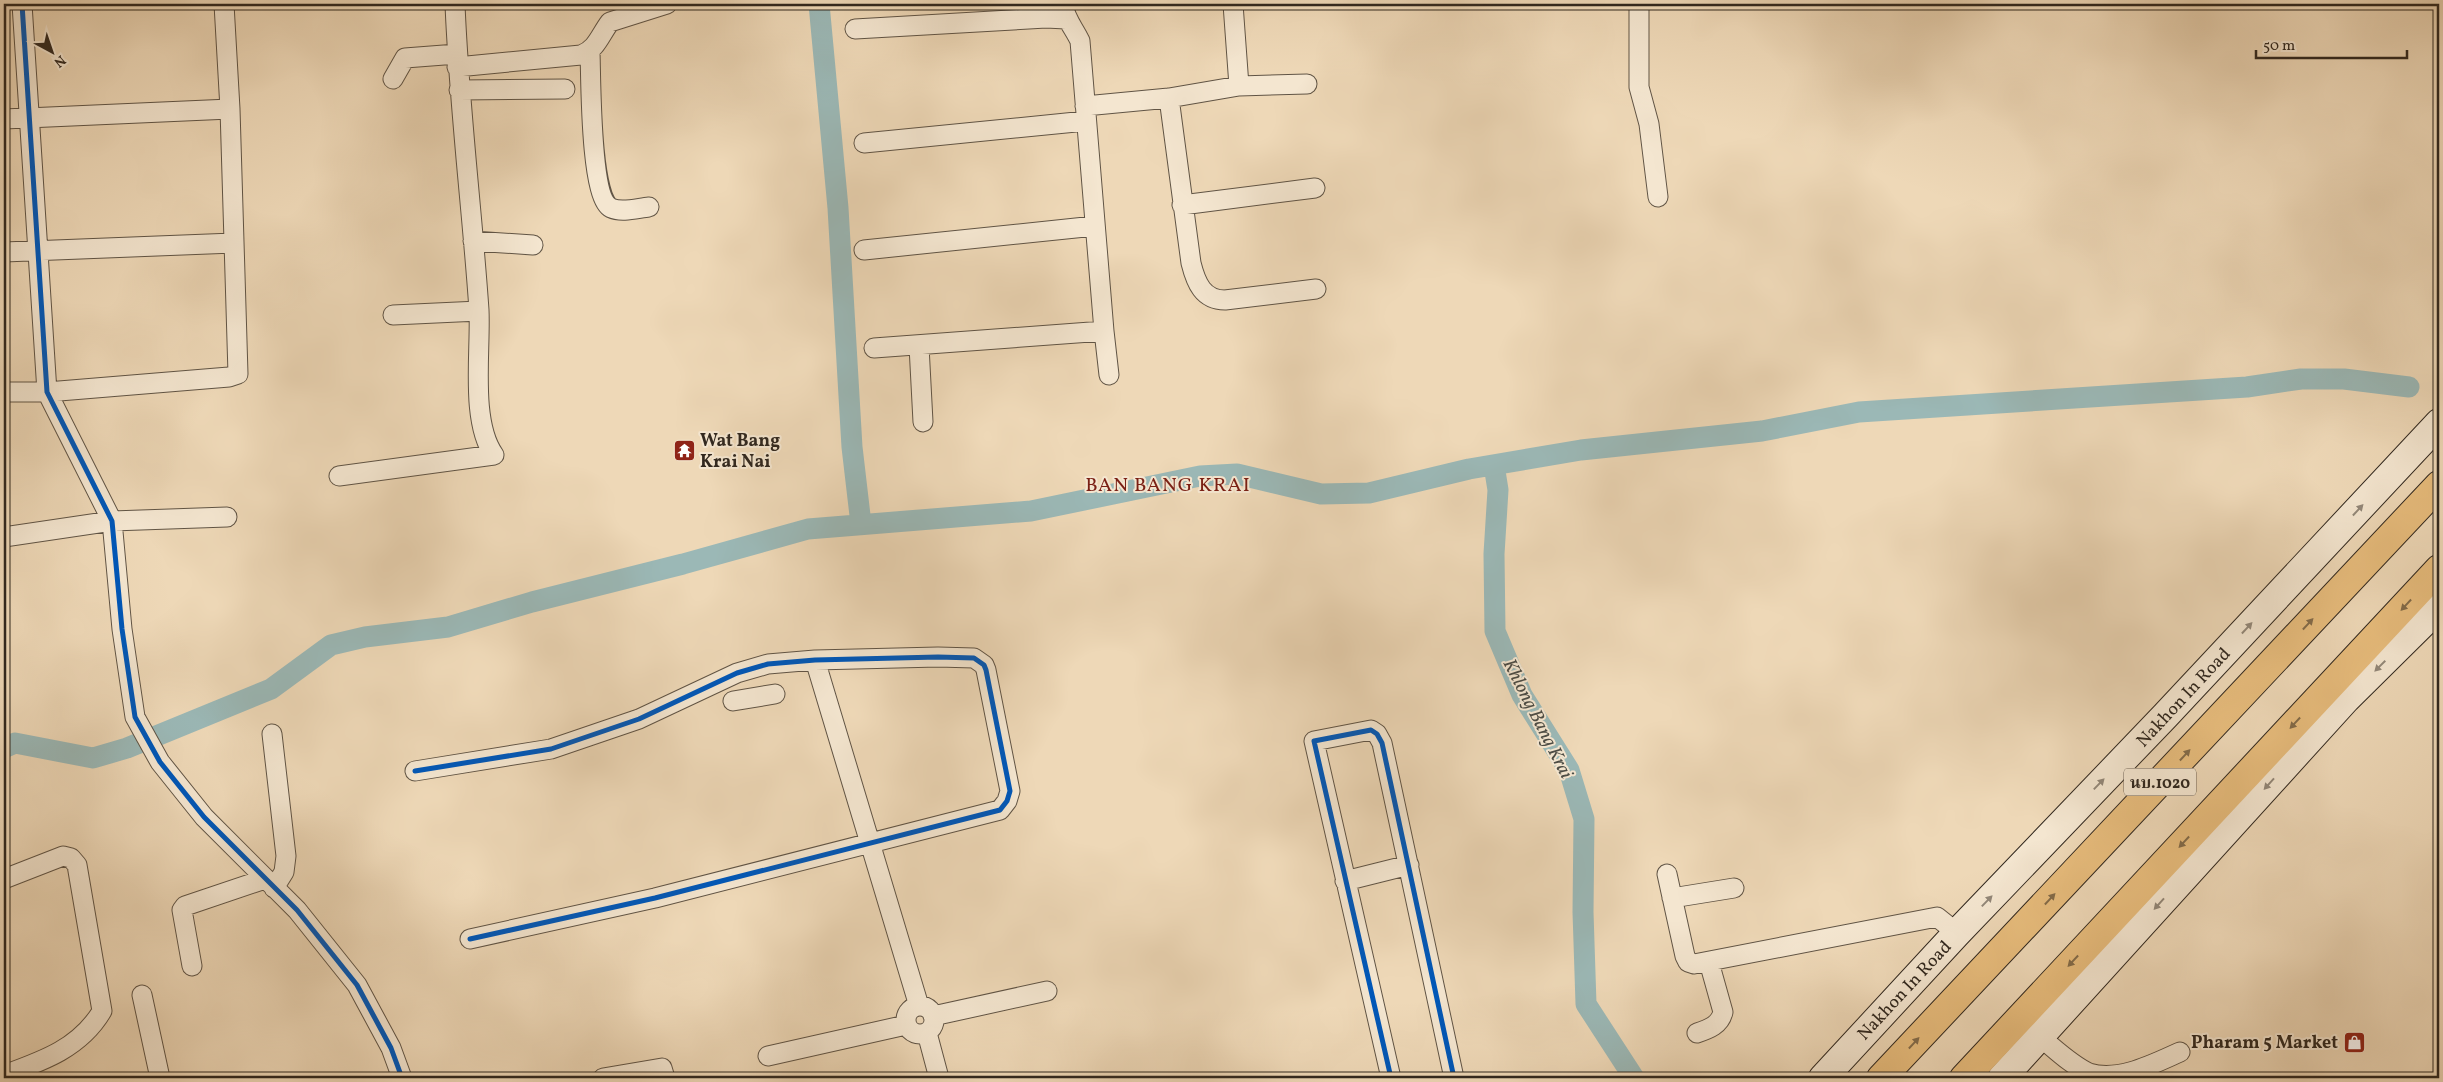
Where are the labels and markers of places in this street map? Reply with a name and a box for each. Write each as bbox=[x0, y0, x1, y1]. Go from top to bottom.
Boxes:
place label: Wat Bang Krai Nai bbox=[700, 429, 780, 475]
temple icon: Wat Bang Krai Nai bbox=[672, 438, 696, 462]
shop icon: Pharam 5 Market bbox=[2342, 1030, 2366, 1054]
place label: Pharam 5 Market bbox=[2191, 1031, 2338, 1056]

